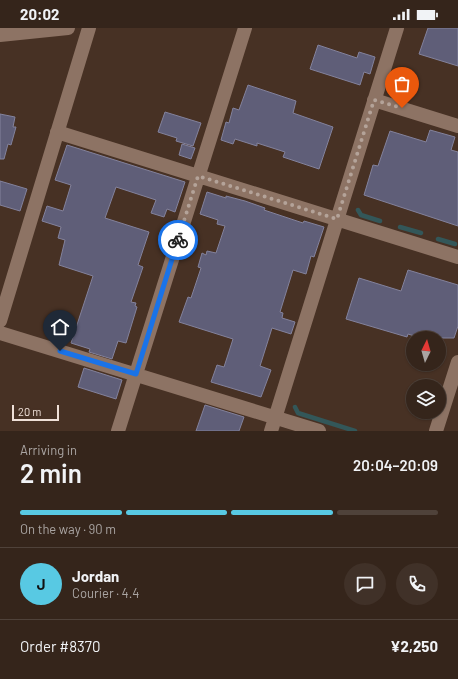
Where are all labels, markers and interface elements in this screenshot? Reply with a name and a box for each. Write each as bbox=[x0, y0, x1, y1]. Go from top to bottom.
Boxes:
text: 20:02 bbox=[20, 5, 59, 23]
pin bbox=[385, 67, 419, 108]
icon: bag bbox=[391, 73, 413, 95]
courier bbox=[158, 220, 198, 260]
icon: bike bbox=[167, 229, 189, 251]
pin bbox=[43, 310, 77, 351]
icon: home bbox=[49, 316, 71, 338]
north arrow bbox=[406, 331, 446, 371]
map controls bbox=[406, 331, 446, 419]
button: layers bbox=[406, 379, 446, 419]
scale bar bbox=[12, 403, 59, 422]
text: 20 m bbox=[18, 405, 41, 418]
text: Arriving in bbox=[20, 442, 77, 458]
text: 20:04–20:09 bbox=[353, 456, 438, 474]
text: 2 min bbox=[20, 457, 82, 488]
text: On the way · 90 m bbox=[20, 521, 116, 537]
button: chat bbox=[344, 563, 386, 605]
button: phone bbox=[396, 563, 438, 605]
text: Jordan bbox=[72, 567, 119, 585]
text: J bbox=[37, 575, 45, 593]
text: Courier · 4.4 bbox=[72, 585, 140, 601]
text: Order #8370 bbox=[20, 637, 100, 655]
text: ¥2,250 bbox=[390, 637, 438, 655]

